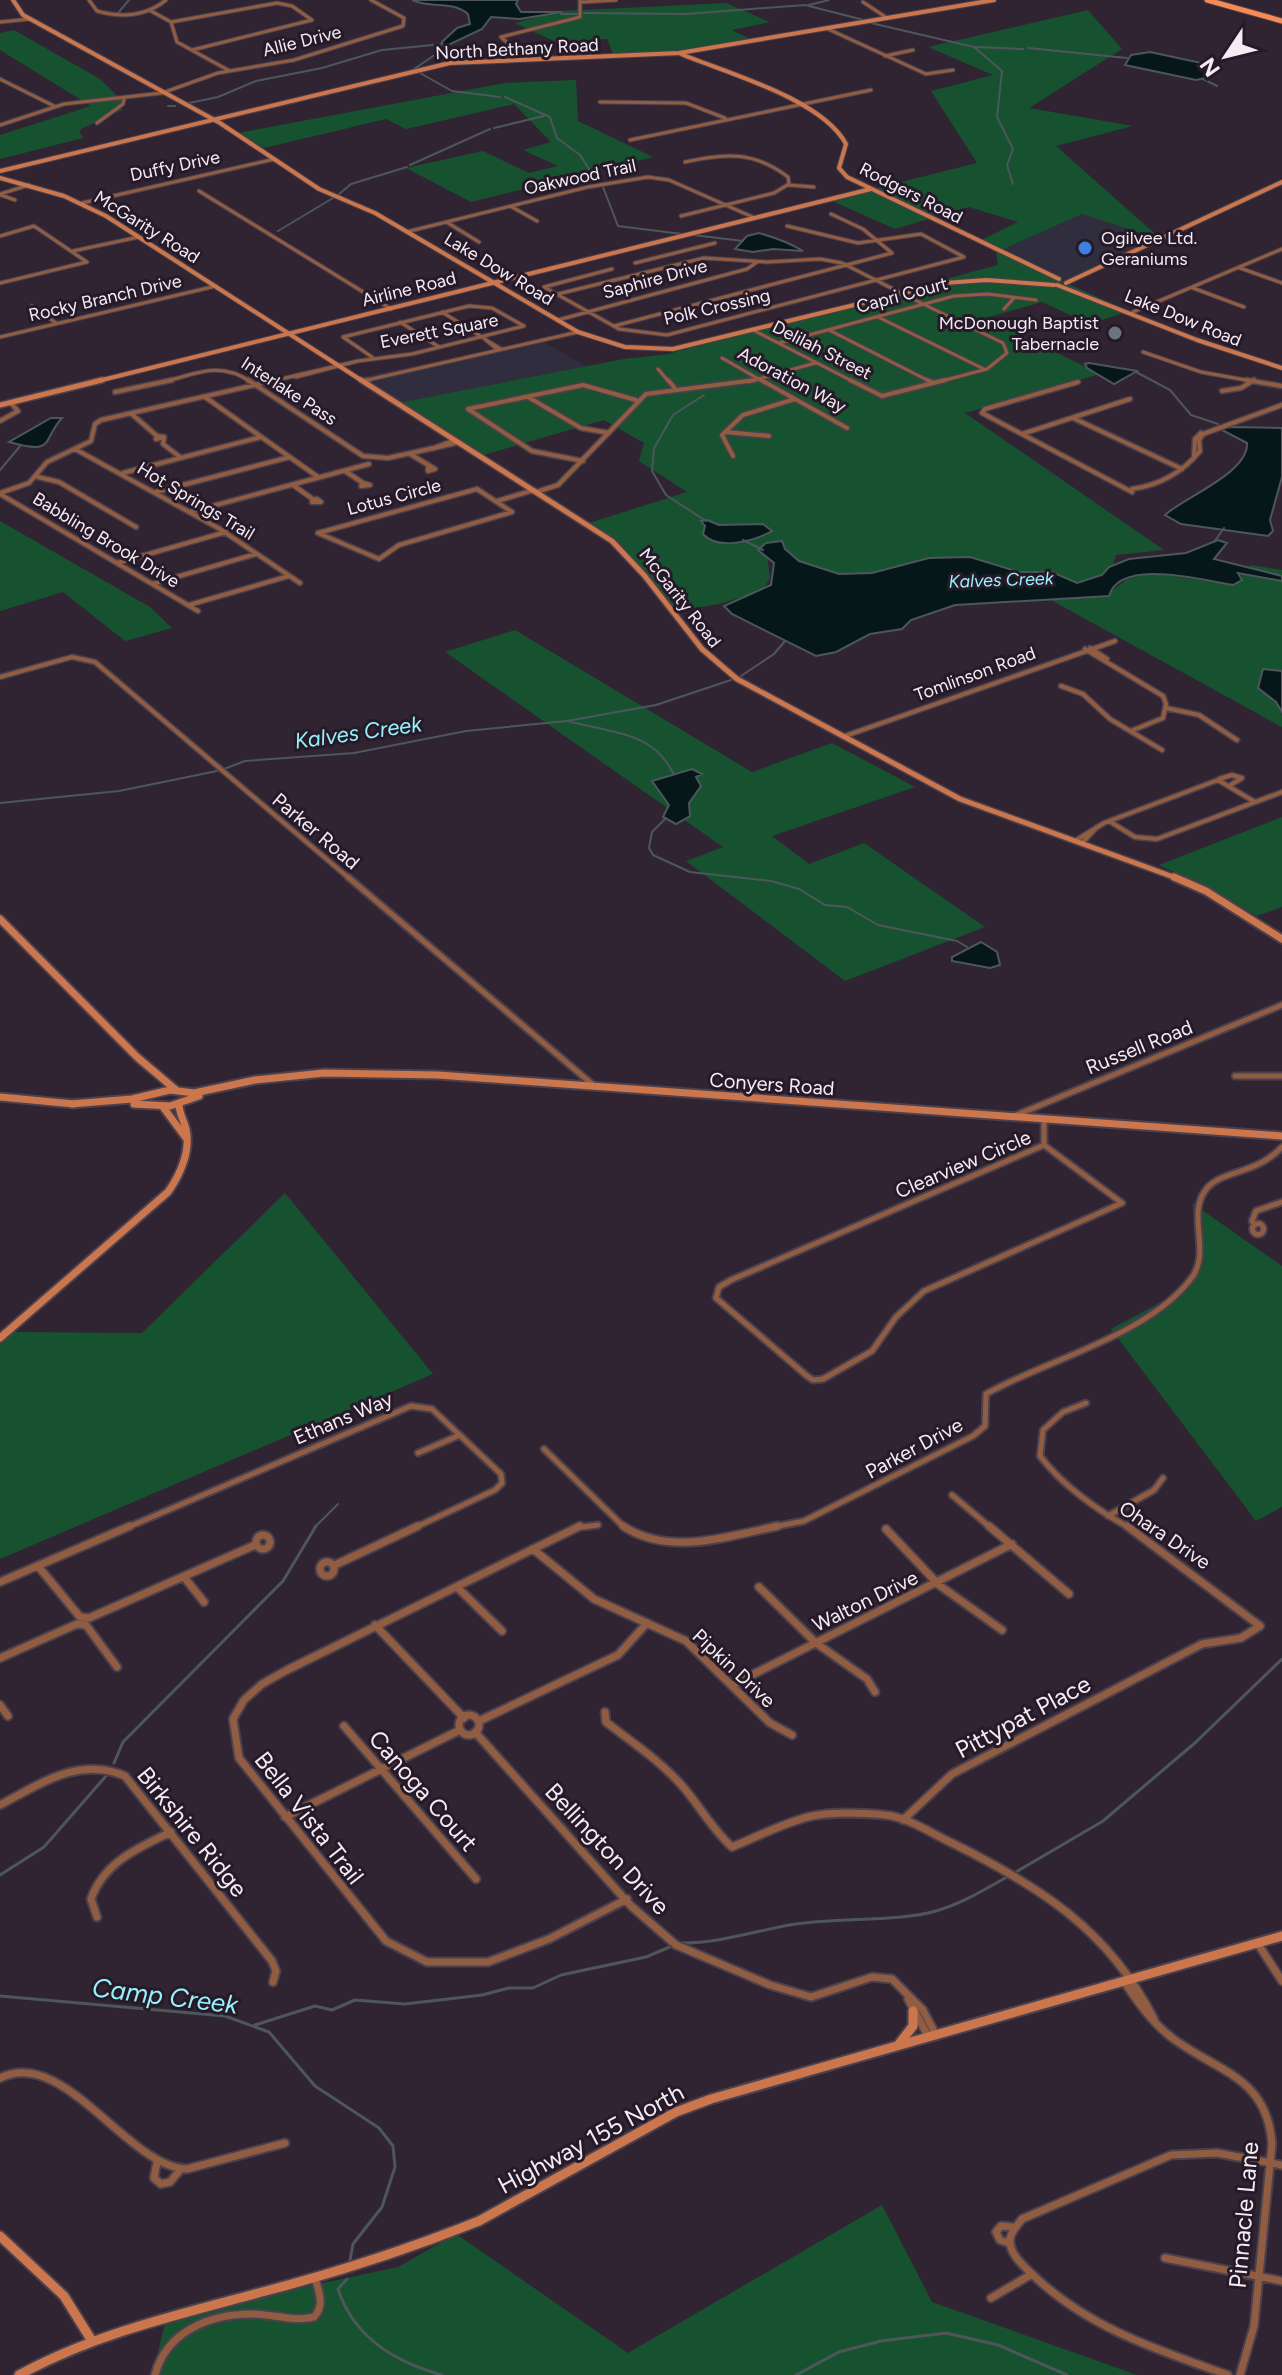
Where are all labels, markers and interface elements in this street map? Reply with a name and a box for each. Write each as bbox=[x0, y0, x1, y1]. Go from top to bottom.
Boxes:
north arrow bbox=[1186, 16, 1266, 96]
street label: Allie Drive bbox=[260, 21, 344, 61]
street label: North Bethany Road bbox=[435, 34, 599, 64]
text: N bbox=[1194, 52, 1226, 82]
street label: Duffy Drive bbox=[128, 146, 222, 186]
street label: Oakwood Trail bbox=[522, 154, 638, 200]
street label: Rodgers Road bbox=[856, 158, 966, 228]
street label: McGarity Road bbox=[90, 186, 204, 268]
place label: Ogilvee Ltd. Geraniums bbox=[1101, 227, 1197, 270]
street label: Lake Dow Road bbox=[440, 228, 558, 310]
marker: Ogilvee Ltd. Geraniums bbox=[1076, 239, 1094, 257]
street label: Saphire Drive bbox=[600, 254, 710, 303]
street label: Airline Road bbox=[360, 267, 458, 311]
street label: Rocky Branch Drive bbox=[26, 270, 184, 326]
street label: Capri Court bbox=[854, 272, 950, 318]
street label: Polk Crossing bbox=[661, 284, 773, 330]
street label: Lake Dow Road bbox=[1121, 285, 1245, 351]
street label: Everett Square bbox=[378, 309, 500, 353]
place label: McDonough Baptist Tabernacle bbox=[939, 312, 1099, 355]
street label: Delilah Street bbox=[769, 316, 875, 384]
marker: McDonough Baptist Tabernacle bbox=[1106, 324, 1124, 342]
street label: Adoration Way bbox=[734, 342, 850, 418]
street label: Interlake Pass bbox=[237, 352, 341, 430]
street label: Hot Springs Trail bbox=[133, 457, 259, 545]
street label: Lotus Circle bbox=[345, 474, 443, 520]
street label: Babbling Brook Drive bbox=[29, 488, 183, 593]
street label: McGarity Road bbox=[634, 544, 726, 652]
water label: Kalves Creek bbox=[948, 567, 1055, 593]
street label: Tomlinson Road bbox=[911, 642, 1039, 706]
water label: Kalves Creek bbox=[293, 710, 425, 755]
street label: Parker Road bbox=[268, 788, 364, 874]
street label: Russell Road bbox=[1082, 1015, 1196, 1079]
street label: Conyers Road bbox=[709, 1068, 835, 1100]
street label: Clearview Circle bbox=[892, 1125, 1034, 1203]
street label: Ethans Way bbox=[290, 1386, 397, 1450]
street label: Parker Drive bbox=[861, 1412, 967, 1484]
street label: Ohara Drive bbox=[1115, 1496, 1215, 1574]
street label: Walton Drive bbox=[808, 1565, 922, 1637]
street label: Pipkin Drive bbox=[688, 1624, 781, 1713]
street label: Pittypat Place bbox=[950, 1669, 1095, 1764]
street label: Canoga Court bbox=[363, 1724, 484, 1857]
street label: Bella Vista Trail bbox=[249, 1746, 370, 1890]
street label: Birkshire Ridge bbox=[131, 1761, 254, 1903]
street label: Bellington Drive bbox=[539, 1777, 676, 1920]
water label: Camp Creek bbox=[90, 1971, 241, 2021]
street label: Highway 155 North bbox=[493, 2077, 689, 2200]
street label: Pinnacle Lane bbox=[1223, 2140, 1264, 2289]

